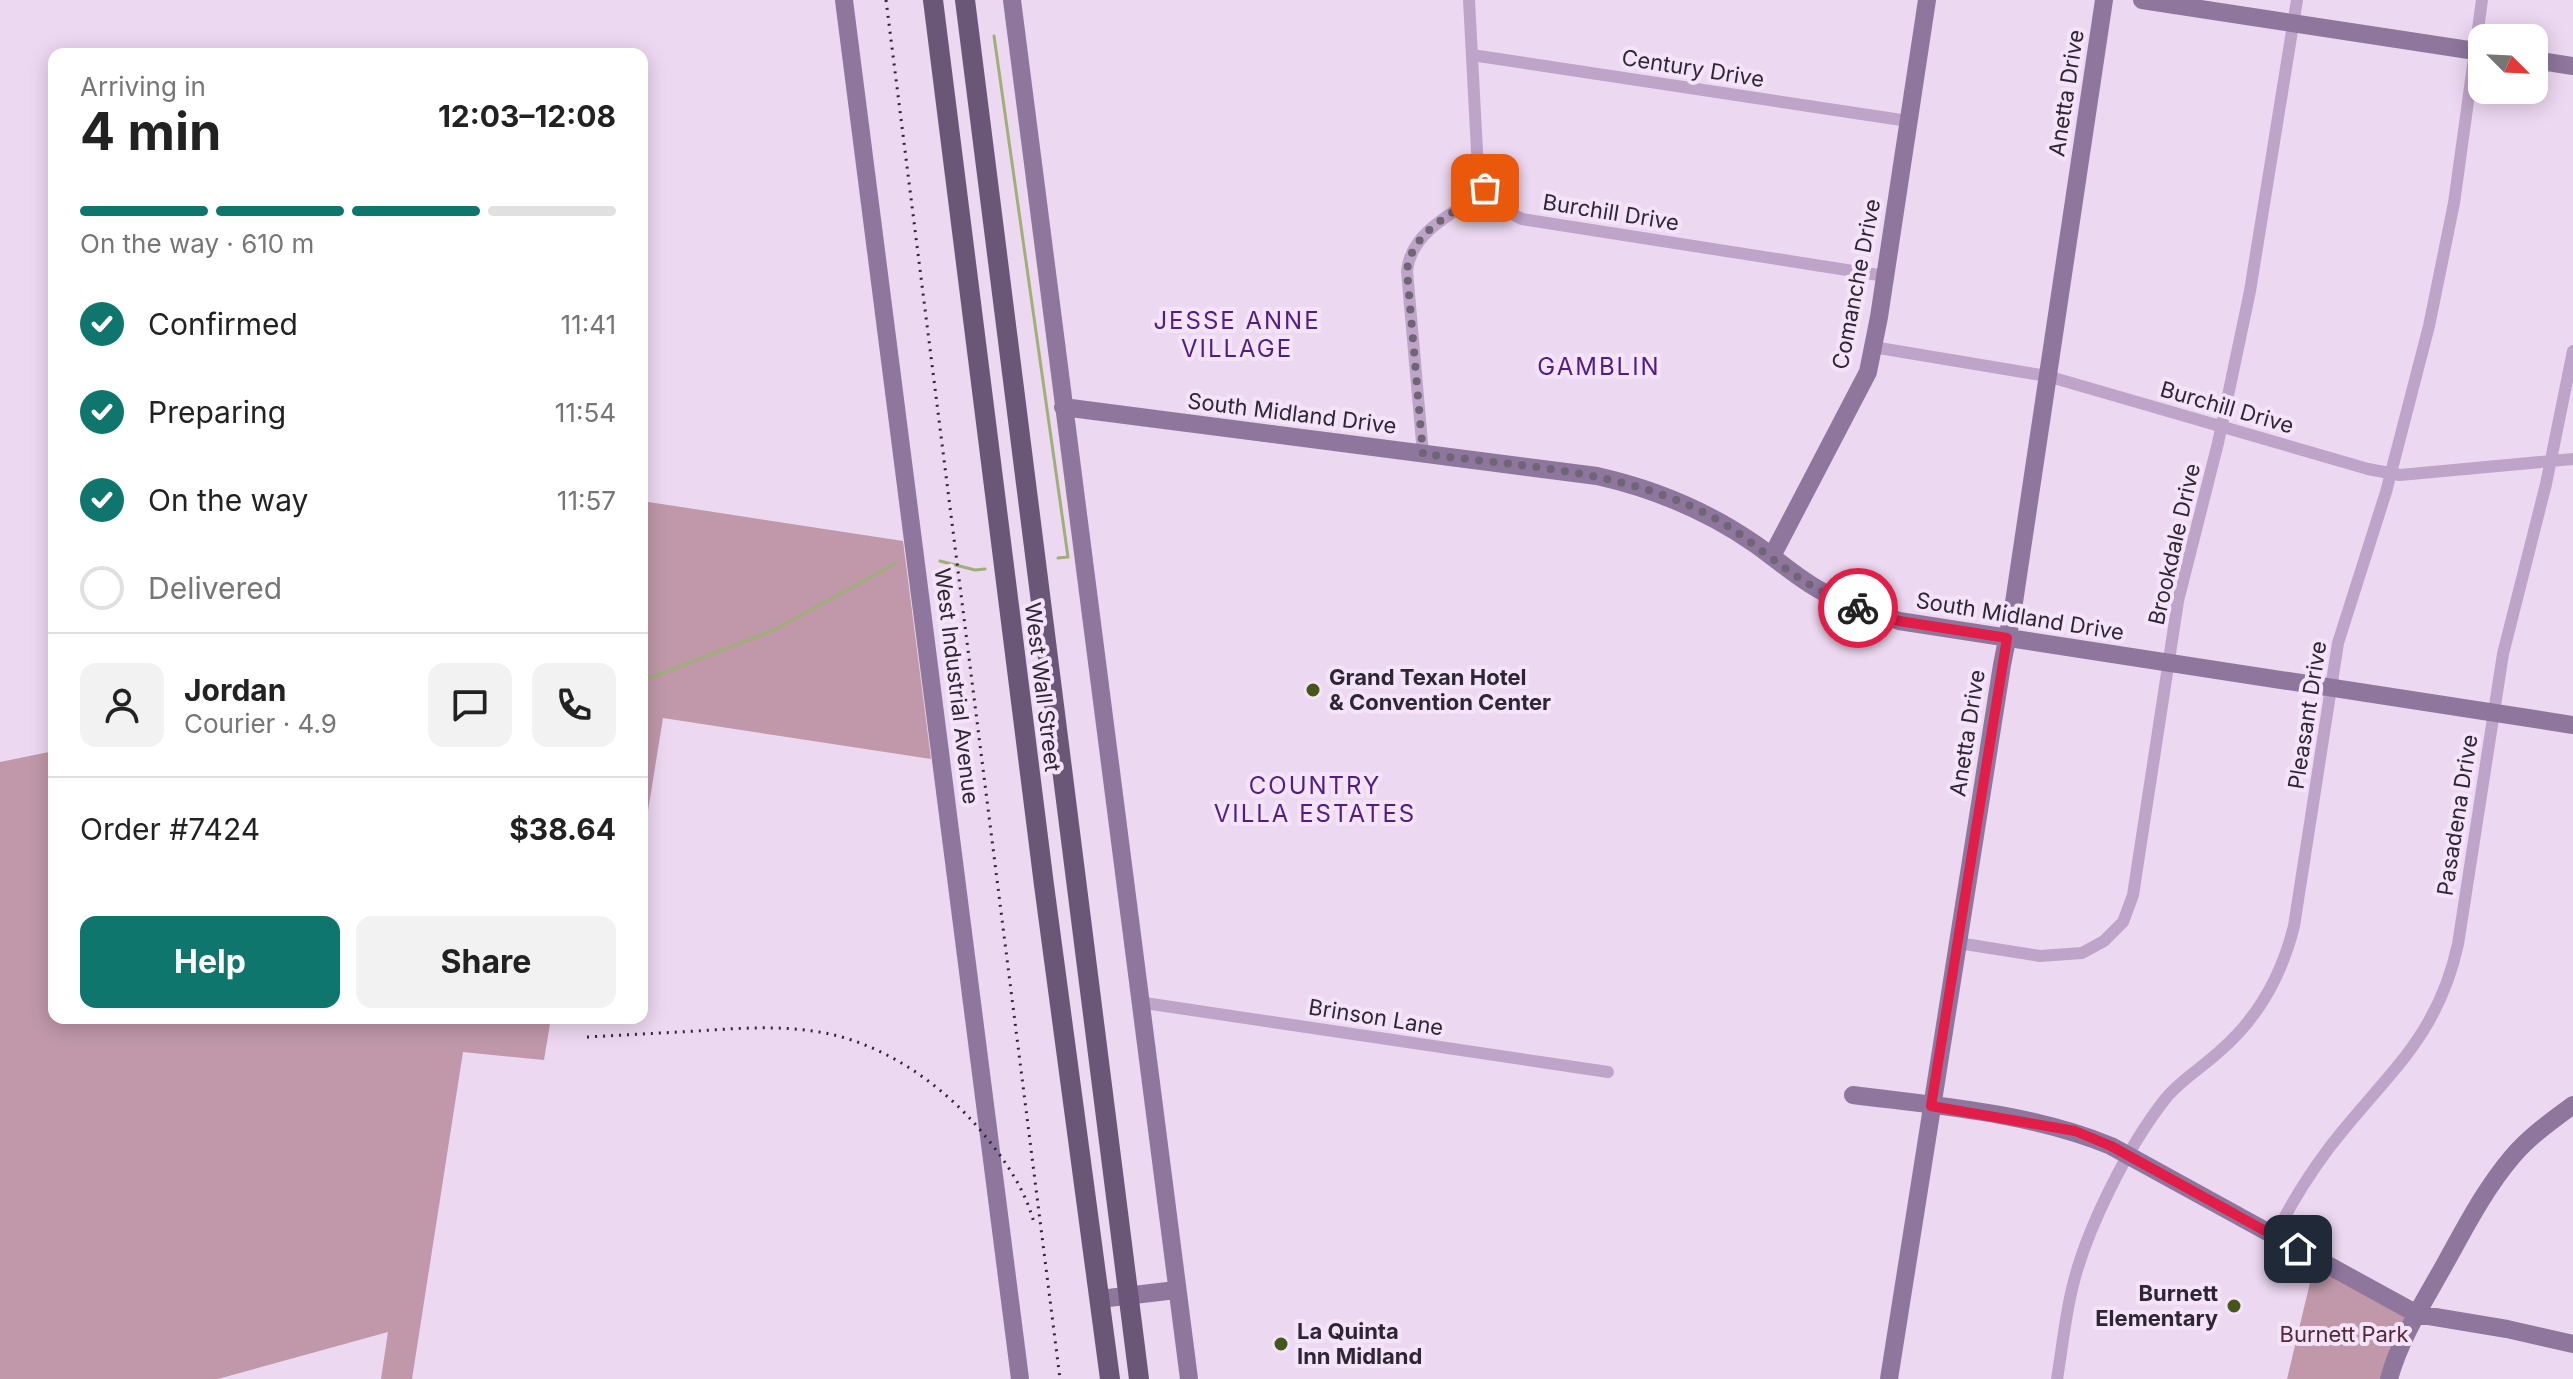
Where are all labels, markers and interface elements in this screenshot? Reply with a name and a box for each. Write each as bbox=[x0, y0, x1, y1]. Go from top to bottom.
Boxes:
north arrow bbox=[2468, 24, 2548, 104]
map controls bbox=[2468, 24, 2548, 104]
street label: Anetta Drive bbox=[2043, 28, 2089, 158]
street label: Century Drive bbox=[1620, 44, 1766, 92]
text: Arriving in bbox=[80, 71, 206, 102]
text: 12:03–12:08 bbox=[438, 98, 616, 134]
text: 4 min bbox=[80, 100, 221, 163]
pin bbox=[1451, 154, 1519, 222]
icon: bag bbox=[1463, 166, 1507, 210]
street label: Burchill Drive bbox=[1541, 188, 1681, 236]
street label: Comanche Drive bbox=[1827, 197, 1885, 371]
text: On the way · 610 m bbox=[80, 228, 314, 259]
icon: check bbox=[80, 302, 124, 346]
text: Confirmed bbox=[148, 306, 298, 342]
district label: JESSE ANNE VILLAGE bbox=[1153, 306, 1321, 363]
text: 11:41 bbox=[560, 309, 616, 340]
district label: GAMBLIN bbox=[1537, 352, 1661, 381]
street label: Burchill Drive bbox=[2157, 376, 2297, 438]
street label: South Midland Drive bbox=[1186, 387, 1398, 439]
icon: check bbox=[80, 390, 124, 434]
text: Preparing bbox=[148, 394, 286, 430]
text: 11:54 bbox=[555, 397, 616, 428]
street label: Brookdale Drive bbox=[2143, 461, 2205, 627]
icon: check bbox=[80, 478, 124, 522]
text: On the way bbox=[148, 482, 308, 518]
text: 11:57 bbox=[557, 485, 616, 516]
street label: West Industrial Avenue bbox=[930, 566, 984, 806]
courier bbox=[1818, 568, 1898, 648]
text: Delivered bbox=[148, 570, 282, 606]
icon: bike bbox=[1836, 586, 1880, 630]
street label: South Midland Drive bbox=[1914, 587, 2126, 645]
street label: West Wall Street bbox=[1020, 601, 1066, 773]
street label: Pleasant Drive bbox=[2282, 639, 2332, 791]
button: person bbox=[80, 663, 164, 747]
button: chat bbox=[428, 663, 512, 747]
button: phone bbox=[532, 663, 616, 747]
place label: Grand Texan Hotel & Convention Center bbox=[1329, 664, 1551, 715]
street label: Anetta Drive bbox=[1944, 668, 1990, 798]
text: Jordan bbox=[184, 672, 286, 708]
marker: Grand Texan Hotel & Convention Center bbox=[1304, 681, 1322, 699]
text: Courier · 4.9 bbox=[184, 708, 337, 739]
street label: Pasadena Drive bbox=[2431, 733, 2483, 897]
district label: COUNTRY VILLA ESTATES bbox=[1214, 771, 1416, 828]
text: Order #7424 bbox=[80, 811, 260, 847]
text: $38.64 bbox=[509, 811, 616, 847]
button: Help bbox=[80, 916, 340, 1008]
button: Share bbox=[356, 916, 616, 1008]
street label: Brinson Lane bbox=[1307, 994, 1445, 1040]
pin bbox=[2264, 1215, 2332, 1283]
icon: home bbox=[2276, 1227, 2320, 1271]
place label: Burnett Elementary bbox=[2095, 1280, 2218, 1331]
marker: Burnett Elementary bbox=[2225, 1297, 2243, 1315]
place label: La Quinta Inn Midland bbox=[1297, 1318, 1422, 1369]
park label: Burnett Park bbox=[2279, 1321, 2409, 1347]
marker: La Quinta Inn Midland bbox=[1272, 1335, 1290, 1353]

